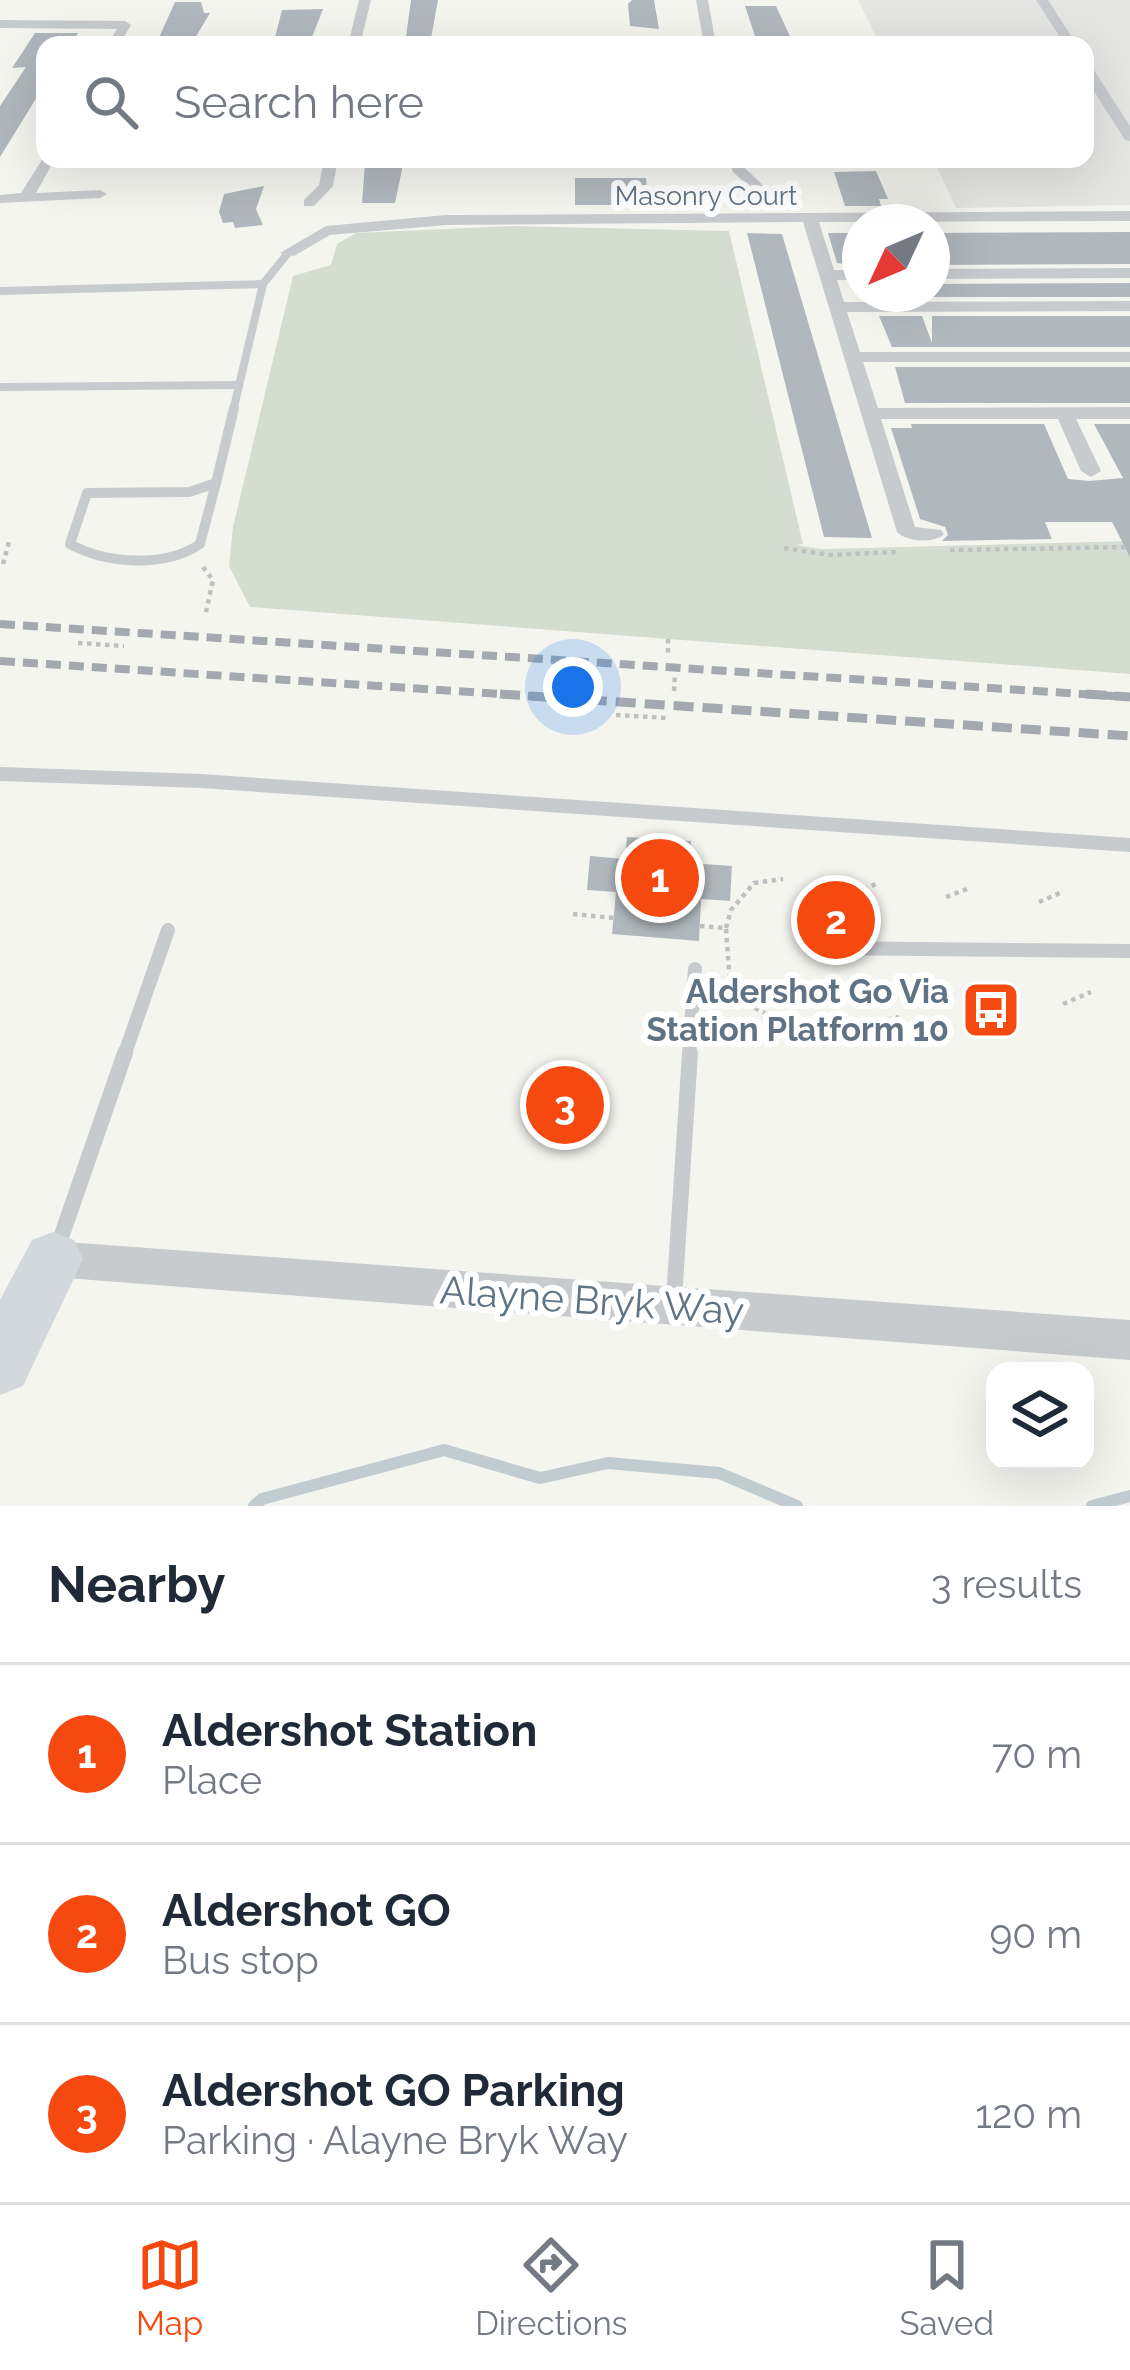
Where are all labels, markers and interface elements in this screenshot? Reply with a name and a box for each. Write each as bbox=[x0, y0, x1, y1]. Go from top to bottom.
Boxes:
search box bbox=[36, 36, 1094, 168]
icon: search bbox=[78, 69, 144, 135]
text: Search here bbox=[174, 76, 424, 129]
street label: Masonry Court bbox=[615, 180, 797, 211]
north arrow bbox=[842, 204, 950, 312]
your location bbox=[543, 657, 603, 717]
pin: 1 bbox=[621, 833, 699, 923]
pin: 2 bbox=[797, 875, 875, 965]
place label: Aldershot Go Via Station Platform 10 bbox=[646, 972, 949, 1049]
bus stop icon: Aldershot Go Via Station Platform 10 bbox=[960, 979, 1022, 1041]
pin: 3 bbox=[526, 1060, 604, 1150]
street label: Alayne Bryk Way bbox=[438, 1266, 746, 1334]
map controls bbox=[986, 1362, 1094, 1470]
button: layers bbox=[986, 1362, 1094, 1470]
text: Nearby bbox=[48, 1554, 225, 1614]
text: 3 results bbox=[931, 1561, 1082, 1607]
text: Aldershot Station bbox=[162, 1704, 537, 1757]
text: 1 bbox=[77, 1731, 97, 1777]
text: 70 m bbox=[992, 1731, 1082, 1777]
text: Place bbox=[162, 1757, 262, 1803]
text: Aldershot GO bbox=[162, 1884, 451, 1937]
text: 2 bbox=[76, 1911, 98, 1957]
text: 90 m bbox=[989, 1911, 1082, 1957]
text: Bus stop bbox=[162, 1937, 319, 1983]
text: Aldershot GO Parking bbox=[162, 2064, 625, 2117]
text: 3 bbox=[76, 2091, 98, 2137]
text: 120 m bbox=[975, 2091, 1082, 2137]
text: Parking · Alayne Bryk Way bbox=[162, 2117, 628, 2163]
tab: Map bbox=[136, 2232, 203, 2343]
tab: Directions bbox=[475, 2232, 628, 2343]
tab: Saved bbox=[900, 2232, 994, 2343]

